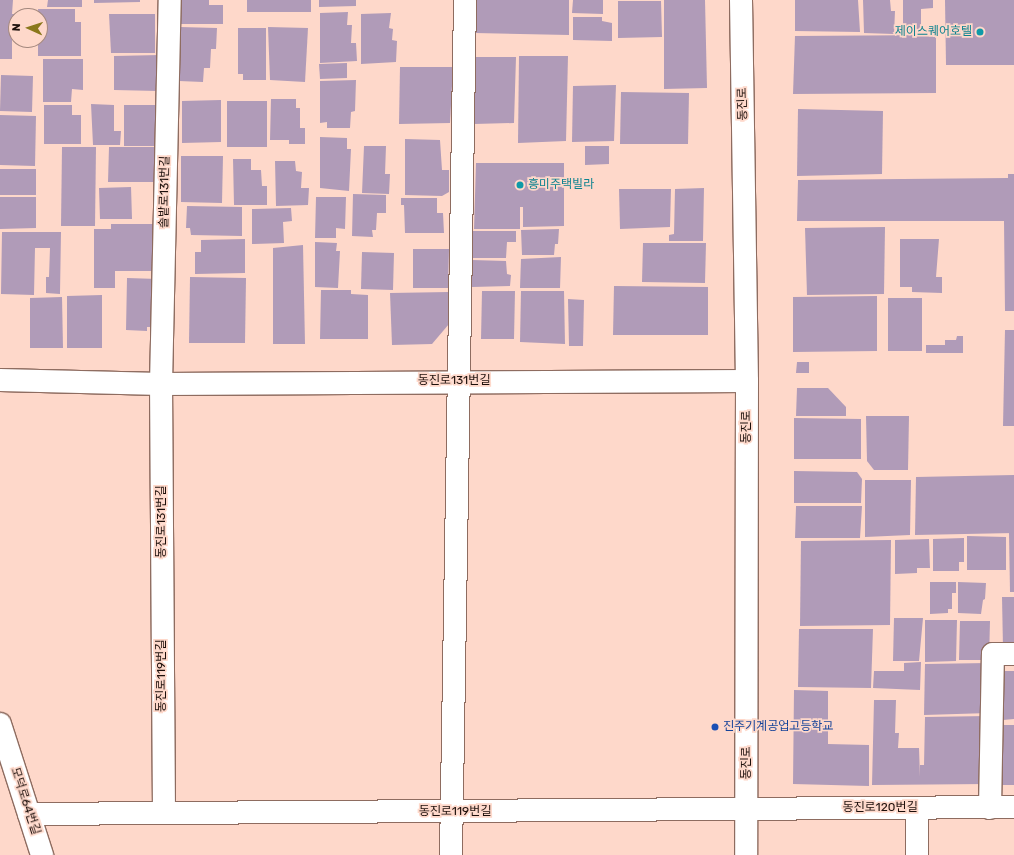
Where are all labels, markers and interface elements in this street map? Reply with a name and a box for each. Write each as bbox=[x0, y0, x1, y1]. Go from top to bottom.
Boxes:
north arrow bbox=[8, 8, 48, 48]
text: N bbox=[10, 23, 23, 32]
place label: 제이스퀘어호텔 bbox=[895, 25, 972, 39]
marker: 제이스퀘어호텔 bbox=[975, 27, 985, 37]
street label: 동진로 bbox=[736, 87, 750, 121]
street label: 솔밭로131번길 bbox=[157, 156, 173, 228]
place label: 흥미주택빌라 bbox=[528, 178, 594, 192]
marker: 흥미주택빌라 bbox=[515, 180, 525, 190]
street label: 동진로131번길 bbox=[418, 374, 490, 388]
street label: 동진로 bbox=[740, 410, 754, 444]
street label: 동진로131번길 bbox=[155, 486, 169, 558]
street label: 동진로119번길 bbox=[155, 640, 169, 712]
place label: 진주기계공업고등학교 bbox=[723, 720, 833, 734]
marker: 진주기계공업고등학교 bbox=[710, 722, 720, 732]
street label: 동진로 bbox=[740, 746, 754, 780]
street label: 모덕로64번길 bbox=[7, 766, 43, 836]
street label: 동진로120번길 bbox=[843, 801, 917, 815]
street label: 동진로119번길 bbox=[419, 805, 491, 819]

